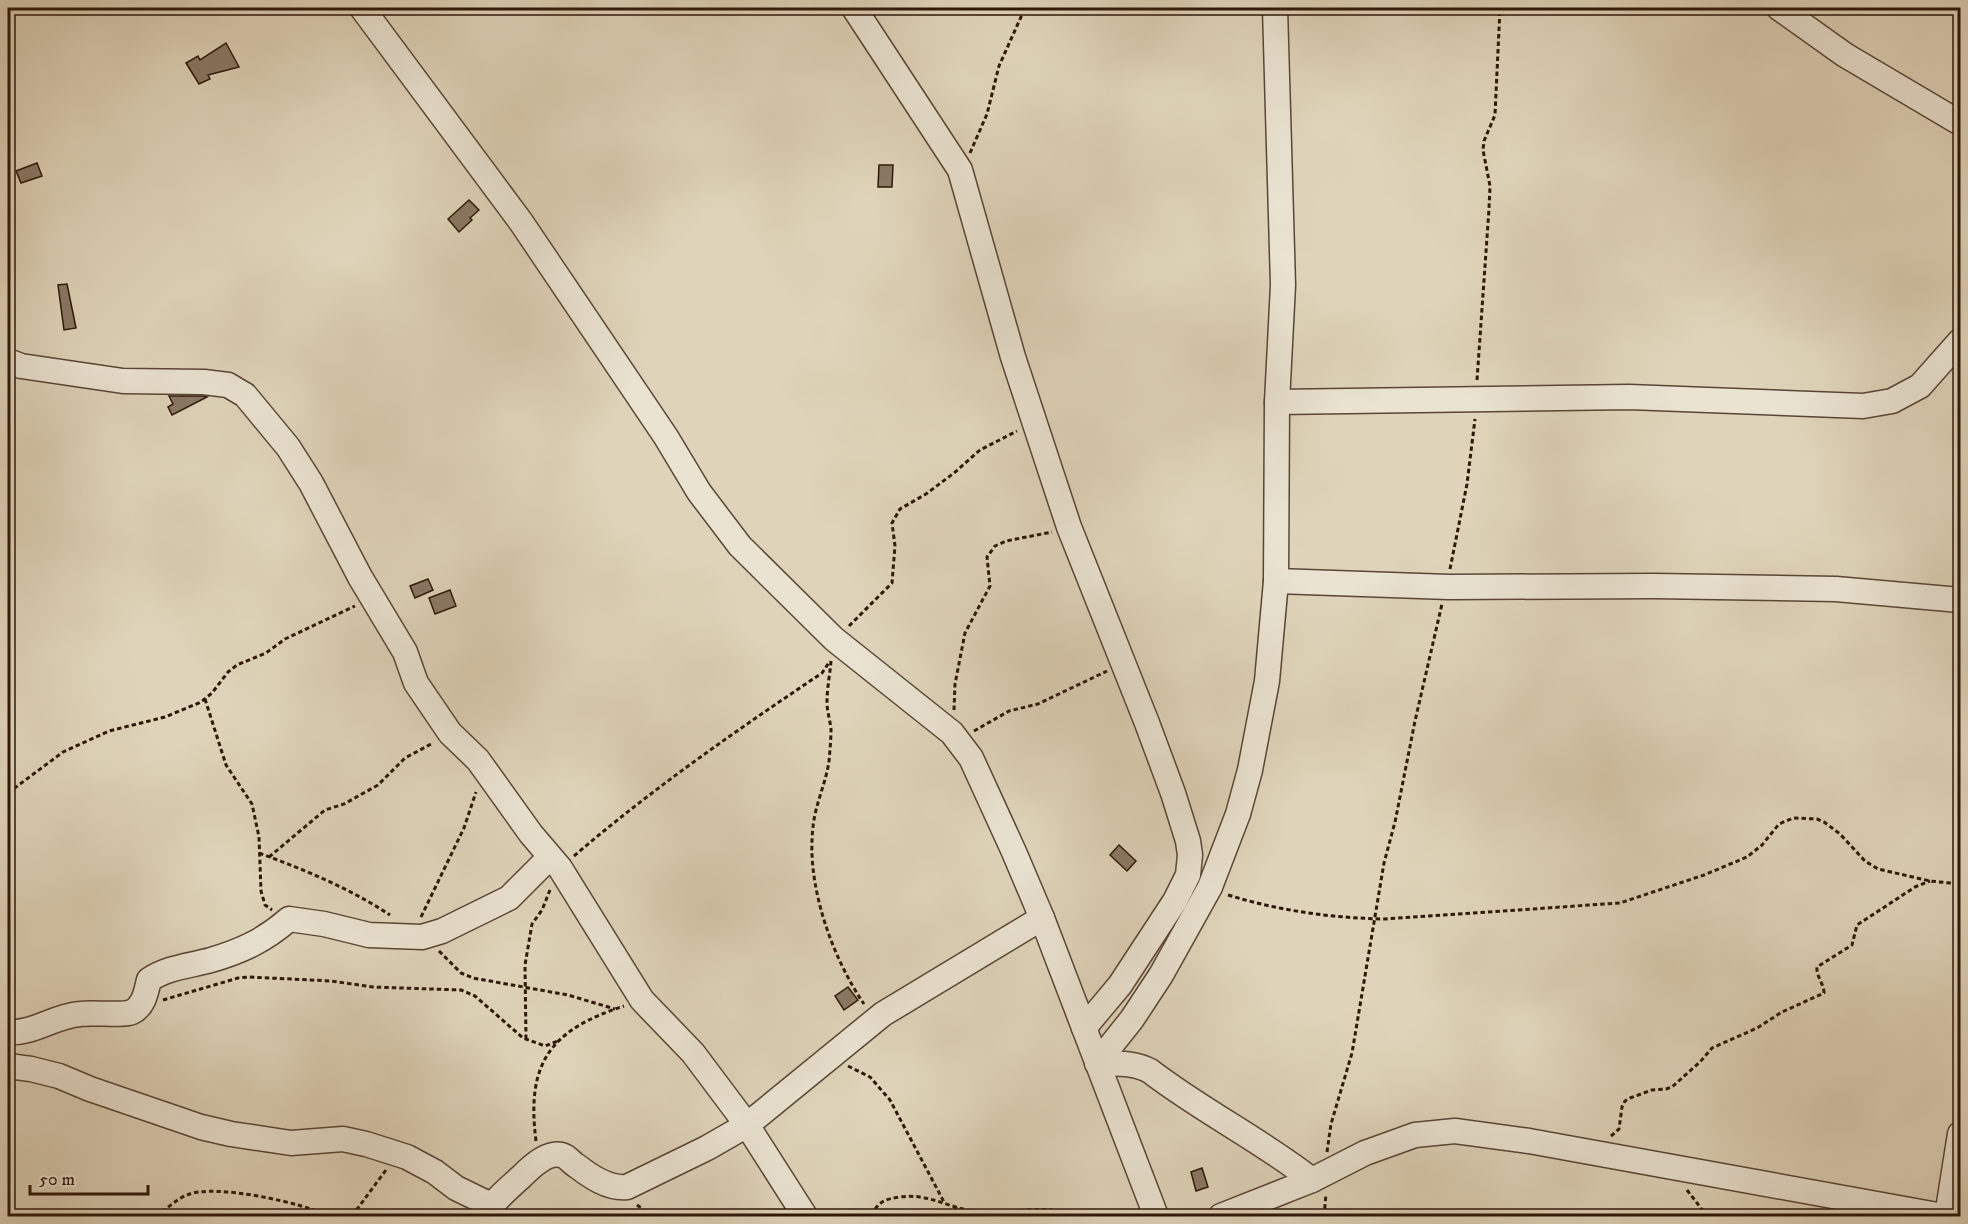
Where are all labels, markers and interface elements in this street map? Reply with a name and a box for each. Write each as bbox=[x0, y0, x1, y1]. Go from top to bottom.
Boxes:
scale bar bbox=[30, 1158, 148, 1196]
text: 50 m bbox=[39, 1169, 75, 1191]

